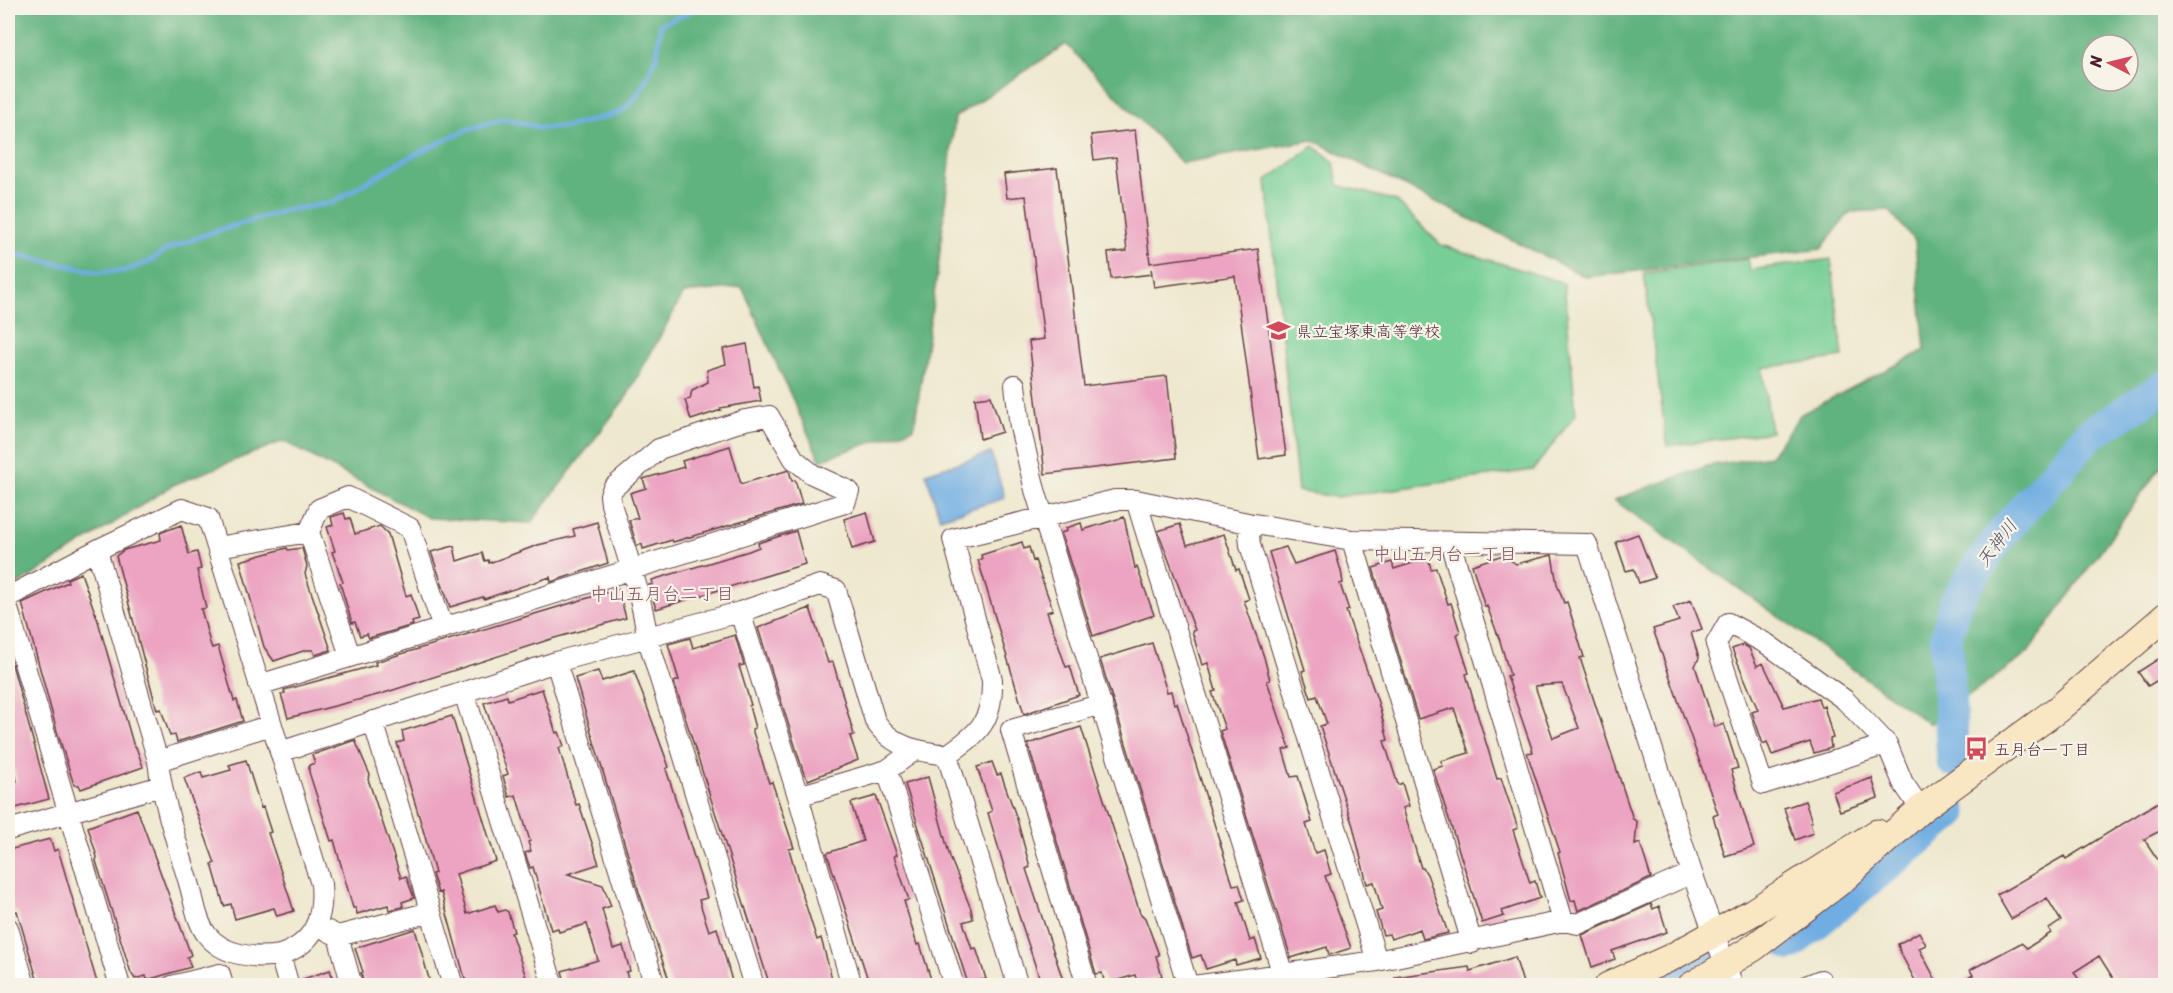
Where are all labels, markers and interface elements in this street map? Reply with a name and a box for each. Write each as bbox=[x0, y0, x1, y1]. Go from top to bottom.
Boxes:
north arrow bbox=[2080, 33, 2140, 93]
text: N bbox=[2080, 53, 2111, 69]
place label: 県立宝塚東高等学校 bbox=[1296, 317, 1440, 346]
school or university icon: 県立宝塚東高等学校 bbox=[1265, 318, 1291, 344]
water label: 天神川 bbox=[1968, 512, 2026, 574]
district label: 中山五月台一丁目 bbox=[1373, 538, 1517, 570]
district label: 中山五月台二丁目 bbox=[590, 578, 734, 610]
place label: 五月台一丁目 bbox=[1994, 735, 2090, 764]
bus stop icon: 五月台一丁目 bbox=[1963, 736, 1989, 762]

